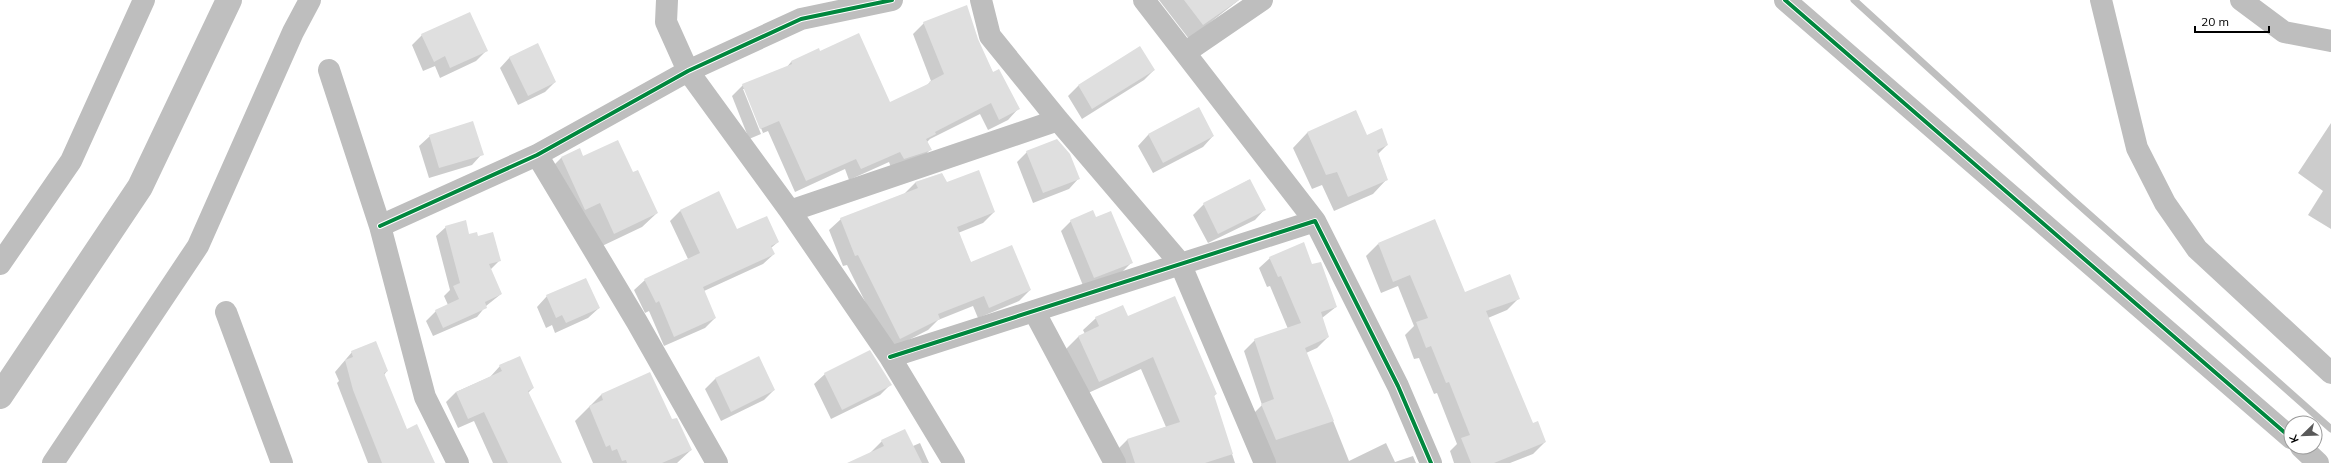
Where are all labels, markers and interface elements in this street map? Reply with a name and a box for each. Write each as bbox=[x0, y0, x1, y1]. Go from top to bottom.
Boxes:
scale bar bbox=[2195, 8, 2269, 34]
text: 20 m bbox=[2201, 14, 2229, 29]
north arrow bbox=[2283, 415, 2323, 455]
text: K bbox=[2286, 432, 2302, 445]

